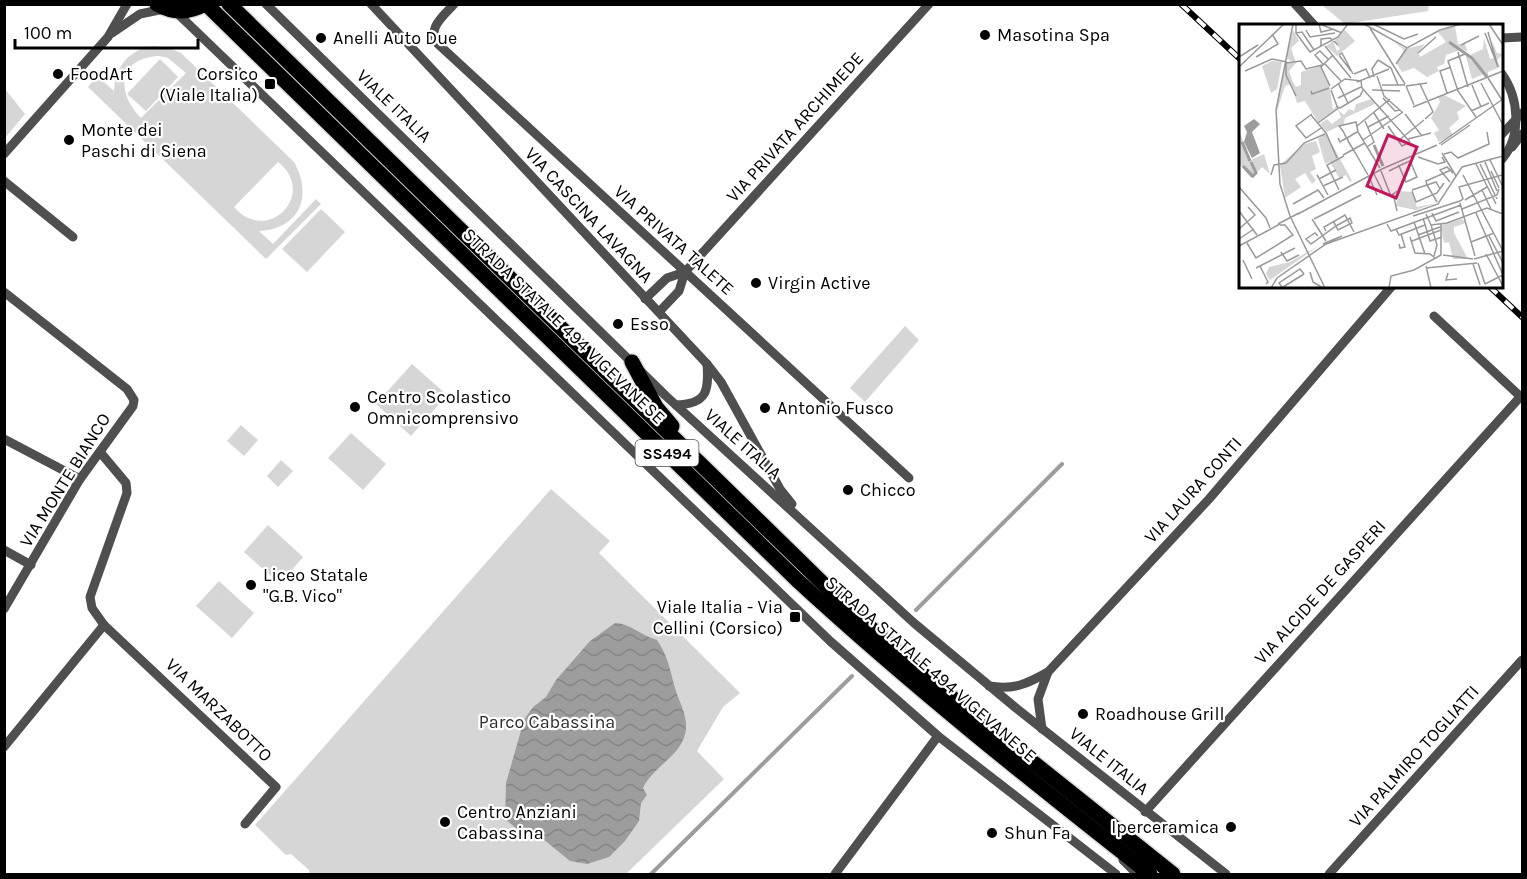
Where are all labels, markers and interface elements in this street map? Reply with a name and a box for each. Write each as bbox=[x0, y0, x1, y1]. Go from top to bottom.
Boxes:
scale bar bbox=[15, 12, 198, 50]
text: 100 m bbox=[24, 22, 72, 44]
place label: Masotina Spa bbox=[997, 24, 1110, 46]
inset map bbox=[1239, 24, 1503, 288]
place label: Anelli Auto Due bbox=[333, 27, 457, 49]
marker: Masotina Spa bbox=[978, 28, 992, 42]
marker: Anelli Auto Due bbox=[314, 31, 328, 45]
street label: VIA PRIVATA ARCHIMEDE bbox=[722, 47, 868, 207]
place label: FoodArt bbox=[70, 63, 133, 85]
place label: Corsico (Viale Italia) bbox=[159, 63, 258, 106]
street label: VIALE ITALIA bbox=[352, 65, 436, 147]
marker: FoodArt bbox=[51, 67, 65, 81]
marker: Corsico (Viale Italia) bbox=[263, 77, 277, 91]
place label: Monte dei Paschi di Siena bbox=[81, 119, 207, 162]
marker: Monte dei Paschi di Siena bbox=[62, 133, 76, 147]
street label: VIA CASCINA LAVAGNA bbox=[520, 143, 658, 287]
street label: VIA PRIVATA TALETE bbox=[609, 180, 739, 300]
street label: STRADA STATALE 494 VIGEVANESE bbox=[458, 223, 670, 429]
place label: Virgin Active bbox=[768, 272, 870, 294]
marker: Virgin Active bbox=[749, 276, 763, 290]
place label: Esso bbox=[630, 313, 669, 335]
marker: Esso bbox=[611, 317, 625, 331]
place label: Centro Scolastico Omnicomprensivo bbox=[367, 386, 519, 429]
place label: Antonio Fusco bbox=[777, 397, 894, 419]
marker: Centro Scolastico Omnicomprensivo bbox=[348, 400, 362, 414]
marker: Antonio Fusco bbox=[758, 401, 772, 415]
street label: VIALE ITALIA bbox=[700, 404, 786, 484]
street label: VIA MONTE BIANCO bbox=[15, 409, 115, 551]
street label: VIA LAURA CONTI bbox=[1140, 432, 1246, 548]
road number: SS494 bbox=[636, 440, 698, 466]
place label: Chicco bbox=[860, 479, 916, 501]
marker: Chicco bbox=[841, 483, 855, 497]
street label: VIA ALCIDE DE GASPERI bbox=[1250, 515, 1390, 669]
place label: Liceo Statale "G.B. Vico" bbox=[263, 564, 368, 607]
street label: STRADA STATALE 494 VIGEVANESE bbox=[821, 571, 1041, 767]
marker: Liceo Statale "G.B. Vico" bbox=[244, 578, 258, 592]
place label: Viale Italia - Via Cellini (Corsico) bbox=[653, 596, 783, 639]
marker: Viale Italia - Via Cellini (Corsico) bbox=[788, 610, 802, 624]
street label: VIA MARZABOTTO bbox=[161, 654, 277, 766]
street label: VIA PALMIRO TOGLIATTI bbox=[1344, 681, 1484, 831]
place label: Roadhouse Grill bbox=[1095, 703, 1225, 725]
marker: Roadhouse Grill bbox=[1076, 707, 1090, 721]
park label: Parco Cabassina bbox=[479, 711, 615, 733]
street label: VIALE ITALIA bbox=[1065, 722, 1153, 800]
place label: Centro Anziani Cabassina bbox=[457, 801, 577, 844]
marker: Centro Anziani Cabassina bbox=[438, 815, 452, 829]
place label: Iperceramica bbox=[1111, 816, 1219, 838]
marker: Iperceramica bbox=[1224, 820, 1238, 834]
place label: Shun Fa bbox=[1004, 822, 1071, 844]
marker: Shun Fa bbox=[985, 826, 999, 840]

